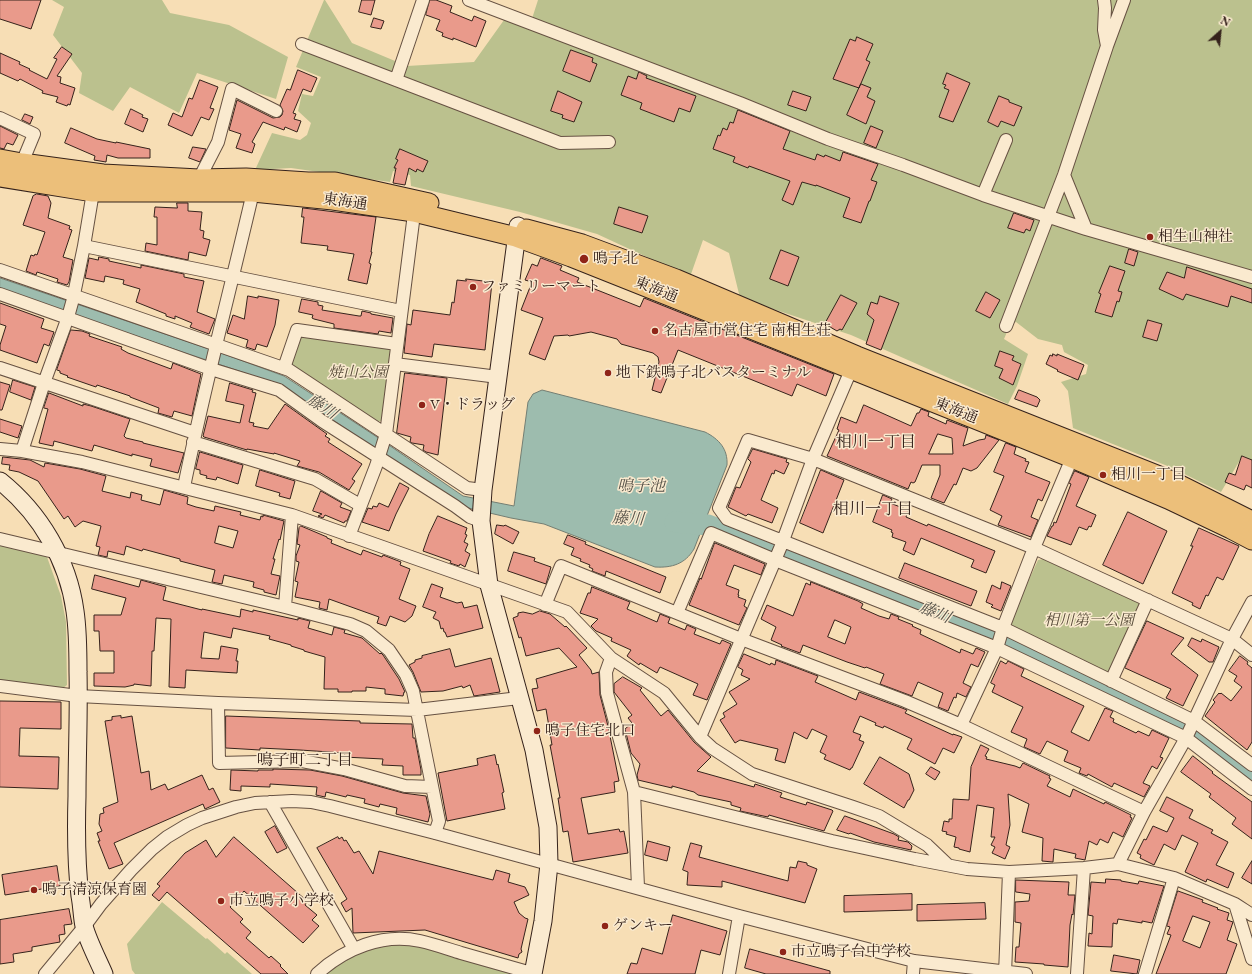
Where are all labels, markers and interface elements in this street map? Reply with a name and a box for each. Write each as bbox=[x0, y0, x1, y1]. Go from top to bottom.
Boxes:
north arrow bbox=[1200, 12, 1240, 52]
text: N bbox=[1218, 13, 1233, 30]
street label: 東海通 bbox=[321, 190, 369, 214]
place label: 相生山神社 bbox=[1158, 228, 1233, 246]
marker: 相生山神社 bbox=[1145, 232, 1155, 242]
place label: 鳴子北 bbox=[593, 250, 638, 268]
marker: 鳴子北 bbox=[578, 253, 590, 265]
street label: 東海通 bbox=[632, 273, 680, 307]
place label: ファミリーマート bbox=[481, 278, 601, 296]
marker: ファミリーマート bbox=[468, 282, 478, 292]
place label: 名古屋市営住宅 南相生荘 bbox=[663, 322, 831, 340]
marker: 名古屋市営住宅 南相生荘 bbox=[650, 326, 660, 336]
park label: 焼山公園 bbox=[328, 364, 388, 382]
place label: 地下鉄鳴子北バスターミナル bbox=[616, 364, 811, 382]
marker: 地下鉄鳴子北バスターミナル bbox=[603, 368, 613, 378]
water label: 藤川 bbox=[303, 390, 341, 424]
street label: 東海通 bbox=[932, 394, 980, 428]
place label: V・ドラッグ bbox=[430, 396, 515, 414]
marker: V・ドラッグ bbox=[417, 400, 427, 410]
district label: 相川一丁目 bbox=[836, 433, 916, 453]
place label: 相川一丁目 bbox=[1111, 466, 1186, 484]
marker: 相川一丁目 bbox=[1098, 470, 1108, 480]
water label: 鳴子池 bbox=[617, 477, 665, 497]
district label: 相川一丁目 bbox=[833, 500, 913, 520]
water label: 藤川 bbox=[611, 508, 645, 530]
water label: 藤川 bbox=[917, 598, 953, 628]
park label: 相川第一公園 bbox=[1044, 612, 1134, 630]
place label: 鳴子住宅北口 bbox=[545, 722, 635, 740]
marker: 鳴子住宅北口 bbox=[532, 726, 542, 736]
district label: 鳴子町二丁目 bbox=[257, 751, 353, 771]
place label: 鳴子清涼保育園 bbox=[42, 881, 147, 899]
marker: 鳴子清涼保育園 bbox=[29, 885, 39, 895]
place label: 市立鳴子小学校 bbox=[229, 892, 334, 910]
marker: 市立鳴子小学校 bbox=[216, 896, 226, 906]
place label: ゲンキー bbox=[613, 917, 673, 935]
marker: ゲンキー bbox=[600, 921, 610, 931]
place label: 市立鳴子台中学校 bbox=[791, 943, 911, 961]
marker: 市立鳴子台中学校 bbox=[778, 947, 788, 957]

